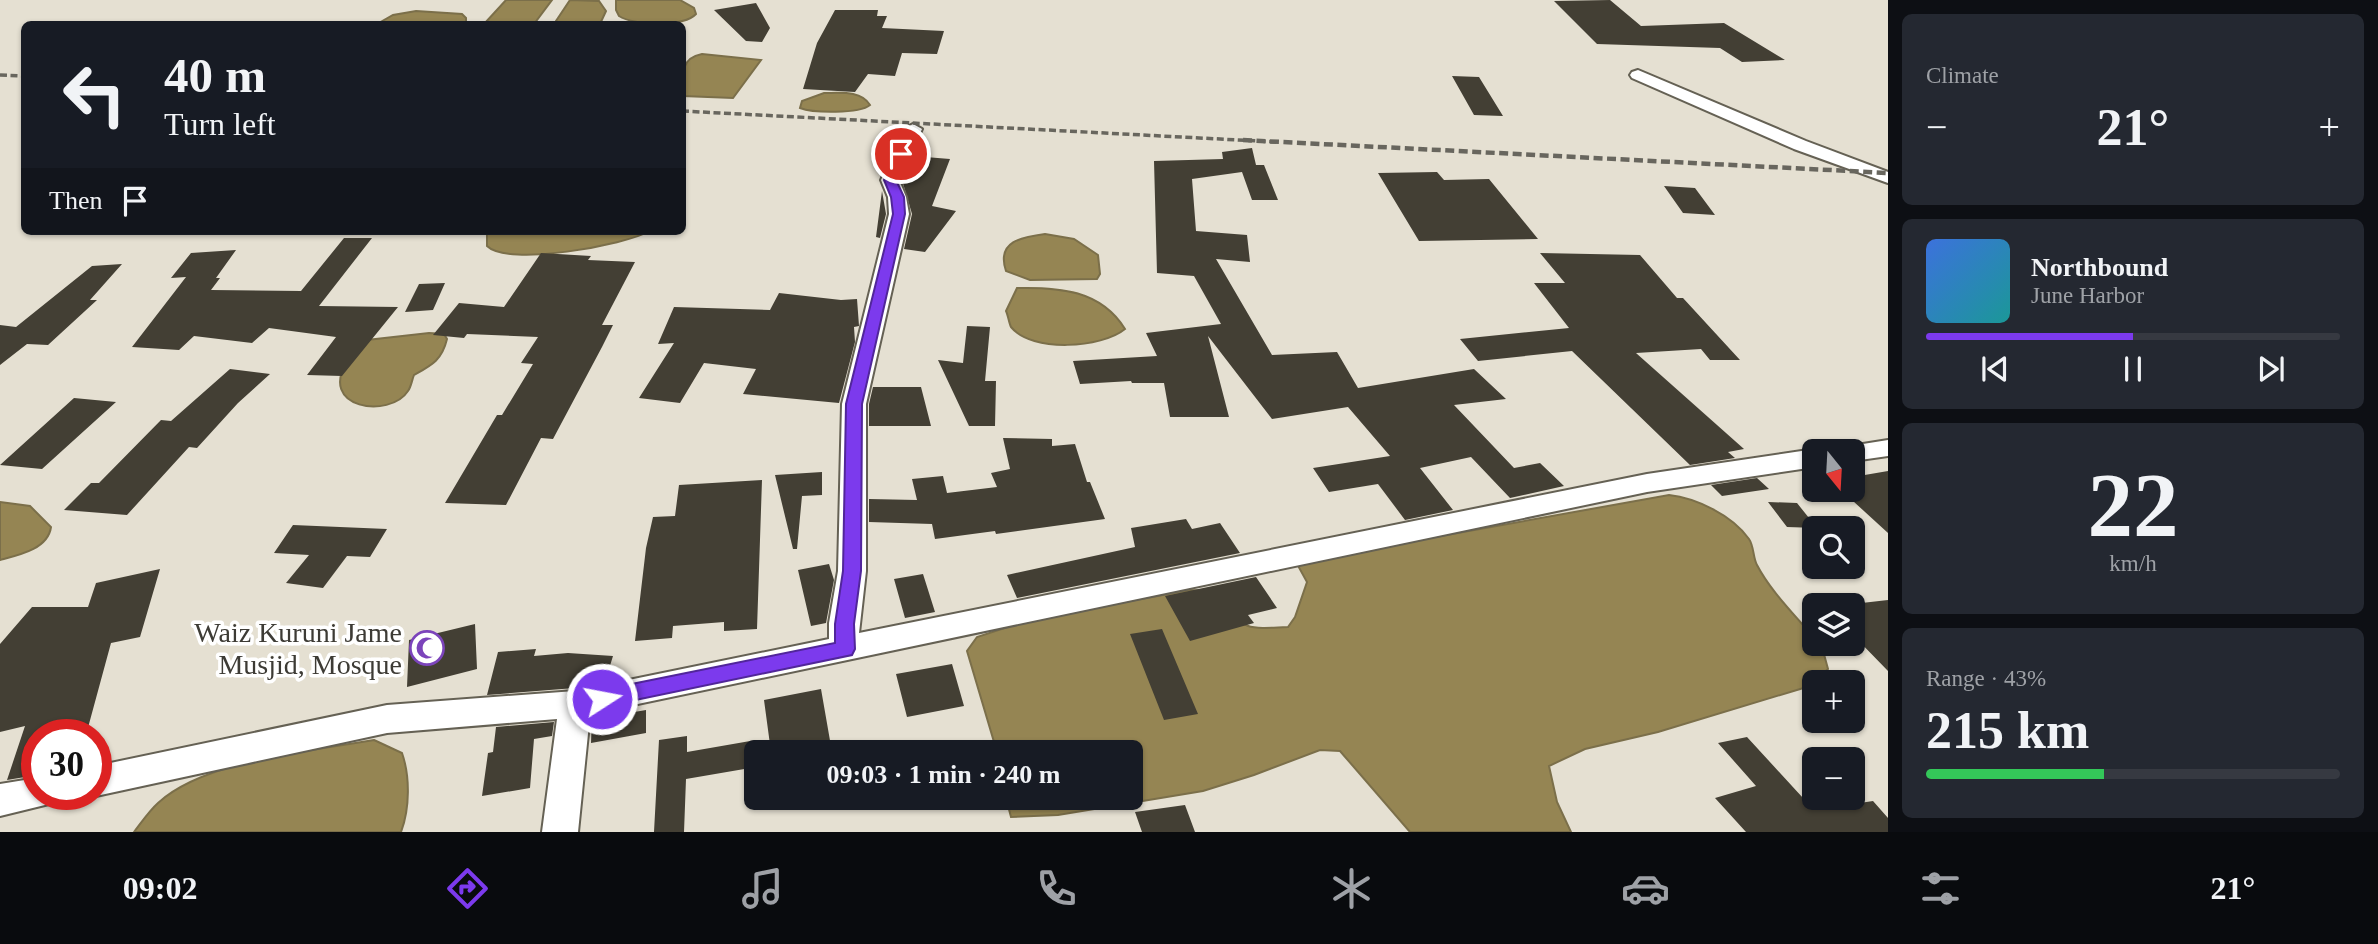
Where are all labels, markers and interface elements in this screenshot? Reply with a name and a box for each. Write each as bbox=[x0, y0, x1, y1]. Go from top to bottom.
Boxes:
text: 40 m bbox=[164, 48, 266, 103]
icon: left bbox=[49, 49, 140, 140]
text: Climate bbox=[1926, 63, 1999, 88]
text: 21° bbox=[2097, 99, 2169, 156]
text: Turn left bbox=[164, 106, 276, 142]
text: − bbox=[1926, 106, 1947, 148]
text: + bbox=[2319, 106, 2340, 148]
pin bbox=[871, 124, 931, 184]
icon: arrive bbox=[882, 135, 920, 173]
icon: arrive bbox=[116, 182, 154, 220]
text: Then bbox=[49, 186, 102, 215]
text: Northbound bbox=[2031, 253, 2168, 282]
text: June Harbor bbox=[2031, 283, 2144, 308]
icon: previous bbox=[1976, 350, 2014, 388]
icon: pause bbox=[2114, 350, 2152, 388]
icon: next bbox=[2252, 350, 2290, 388]
north arrow bbox=[1802, 439, 1866, 502]
map controls bbox=[1802, 439, 1865, 810]
text: 22 bbox=[2088, 455, 2179, 556]
button: search bbox=[1802, 516, 1865, 579]
text: km/h bbox=[2109, 551, 2157, 576]
button: layers bbox=[1802, 593, 1865, 656]
place label: Waiz Kuruni Jame Musjid, Mosque bbox=[194, 617, 402, 680]
mosque icon: Waiz Kuruni Jame Musjid, Mosque bbox=[408, 629, 446, 667]
position arrow bbox=[565, 662, 639, 736]
text: Range · 43% bbox=[1926, 666, 2046, 691]
button: + bbox=[1802, 670, 1865, 733]
text: 215 km bbox=[1926, 702, 2089, 759]
speed limit sign: 30 bbox=[21, 719, 112, 810]
button: − bbox=[1802, 747, 1865, 810]
text: 09:03 · 1 min · 240 m bbox=[827, 760, 1061, 789]
icon: directions bbox=[443, 864, 492, 913]
icon: music bbox=[738, 864, 787, 913]
icon: phone bbox=[1032, 864, 1081, 913]
icon: climate bbox=[1327, 864, 1376, 913]
icon: car bbox=[1621, 864, 1670, 913]
icon: filters bbox=[1916, 864, 1965, 913]
text: 09:02 bbox=[123, 870, 197, 906]
text: 21° bbox=[2210, 870, 2255, 906]

